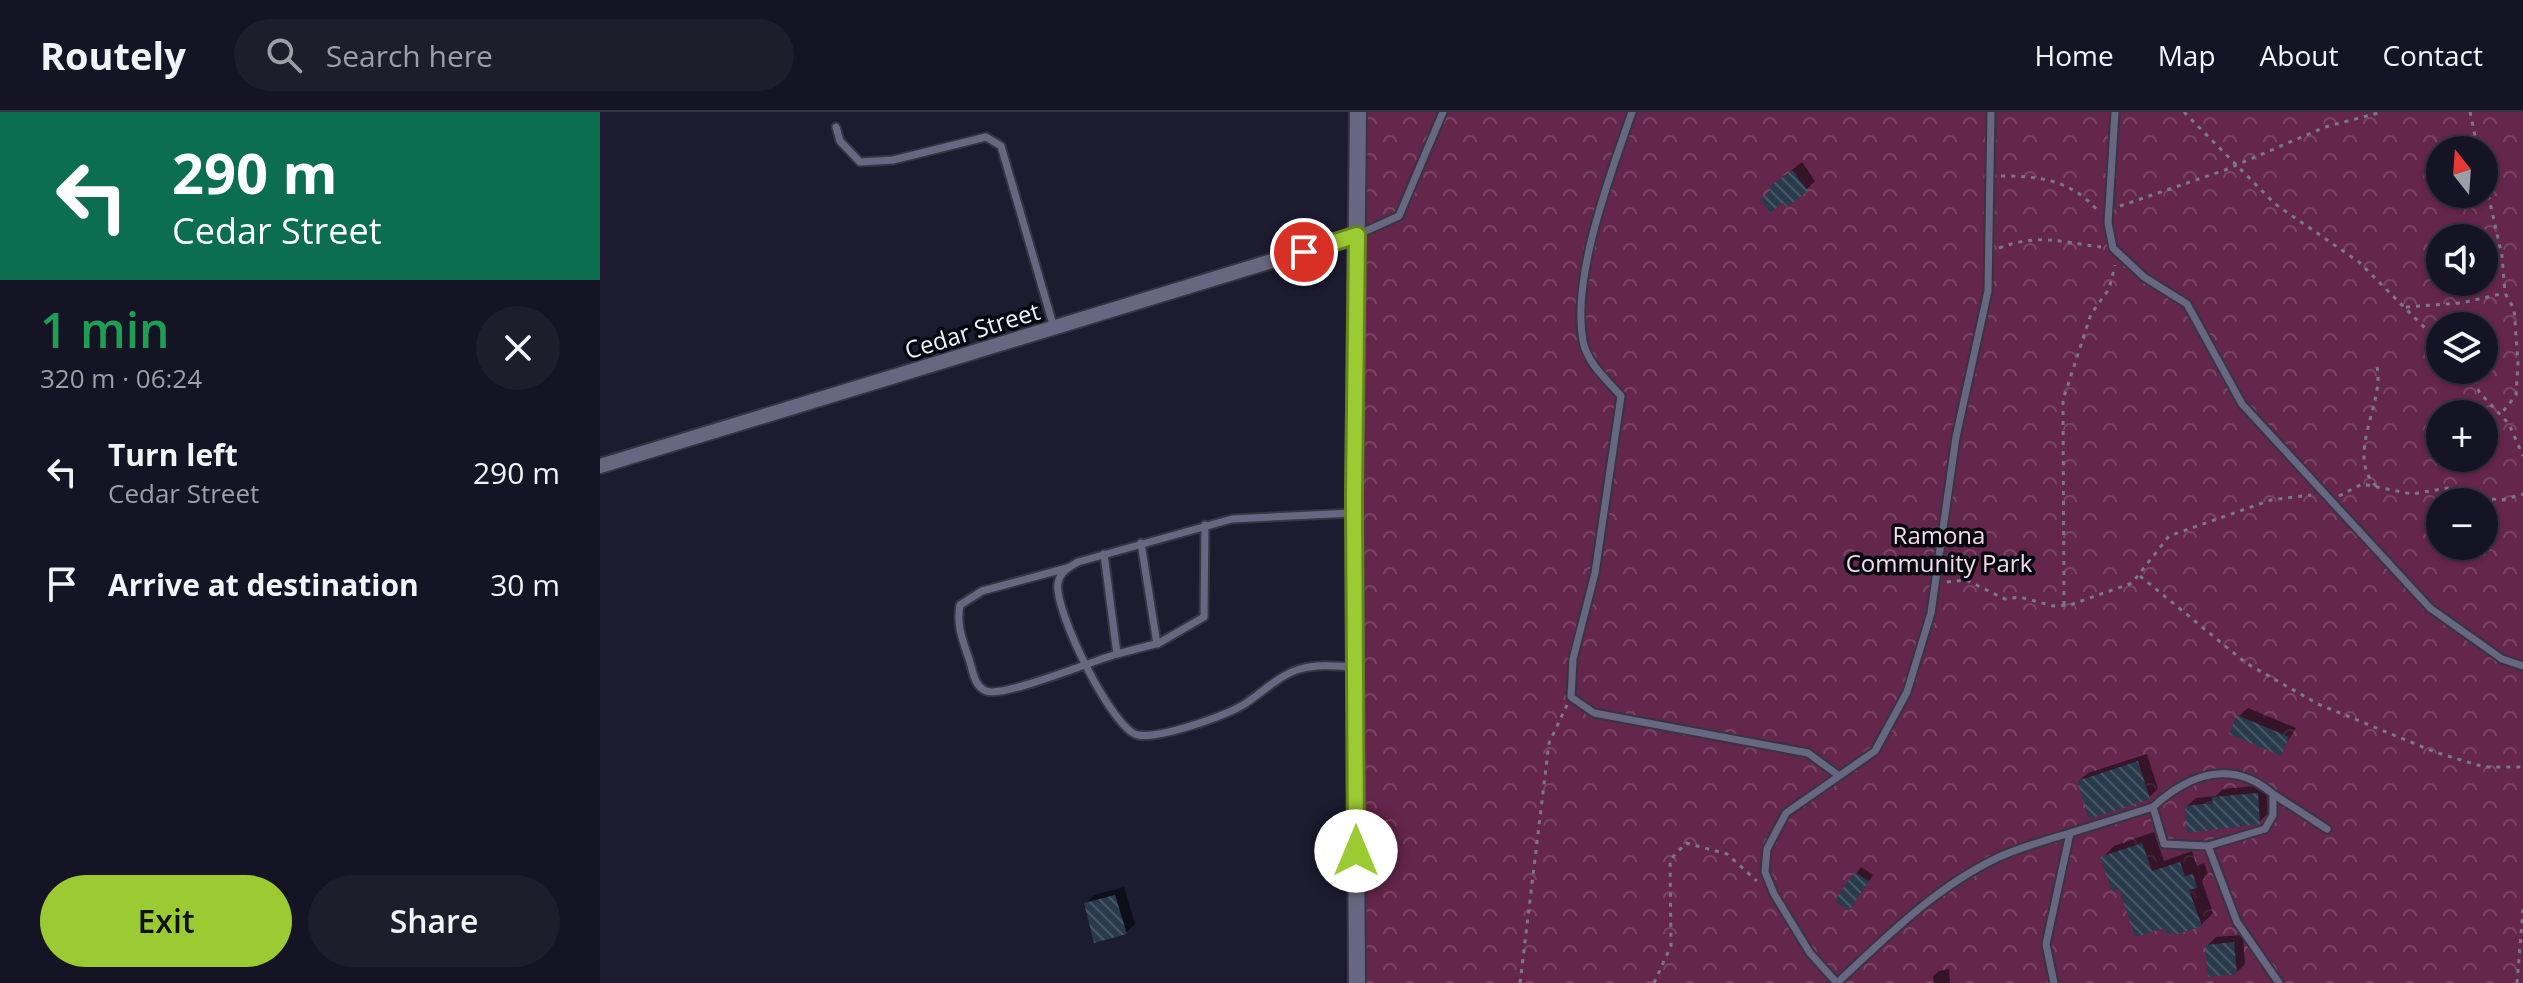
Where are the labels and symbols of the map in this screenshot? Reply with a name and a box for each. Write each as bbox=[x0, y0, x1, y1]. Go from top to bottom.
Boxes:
north arrow bbox=[2426, 136, 2498, 208]
pin bbox=[1270, 218, 1338, 286]
street label: Cedar Street bbox=[900, 294, 1044, 366]
park label: Ramona Community Park bbox=[1846, 518, 2033, 579]
position arrow bbox=[1314, 809, 1398, 893]

